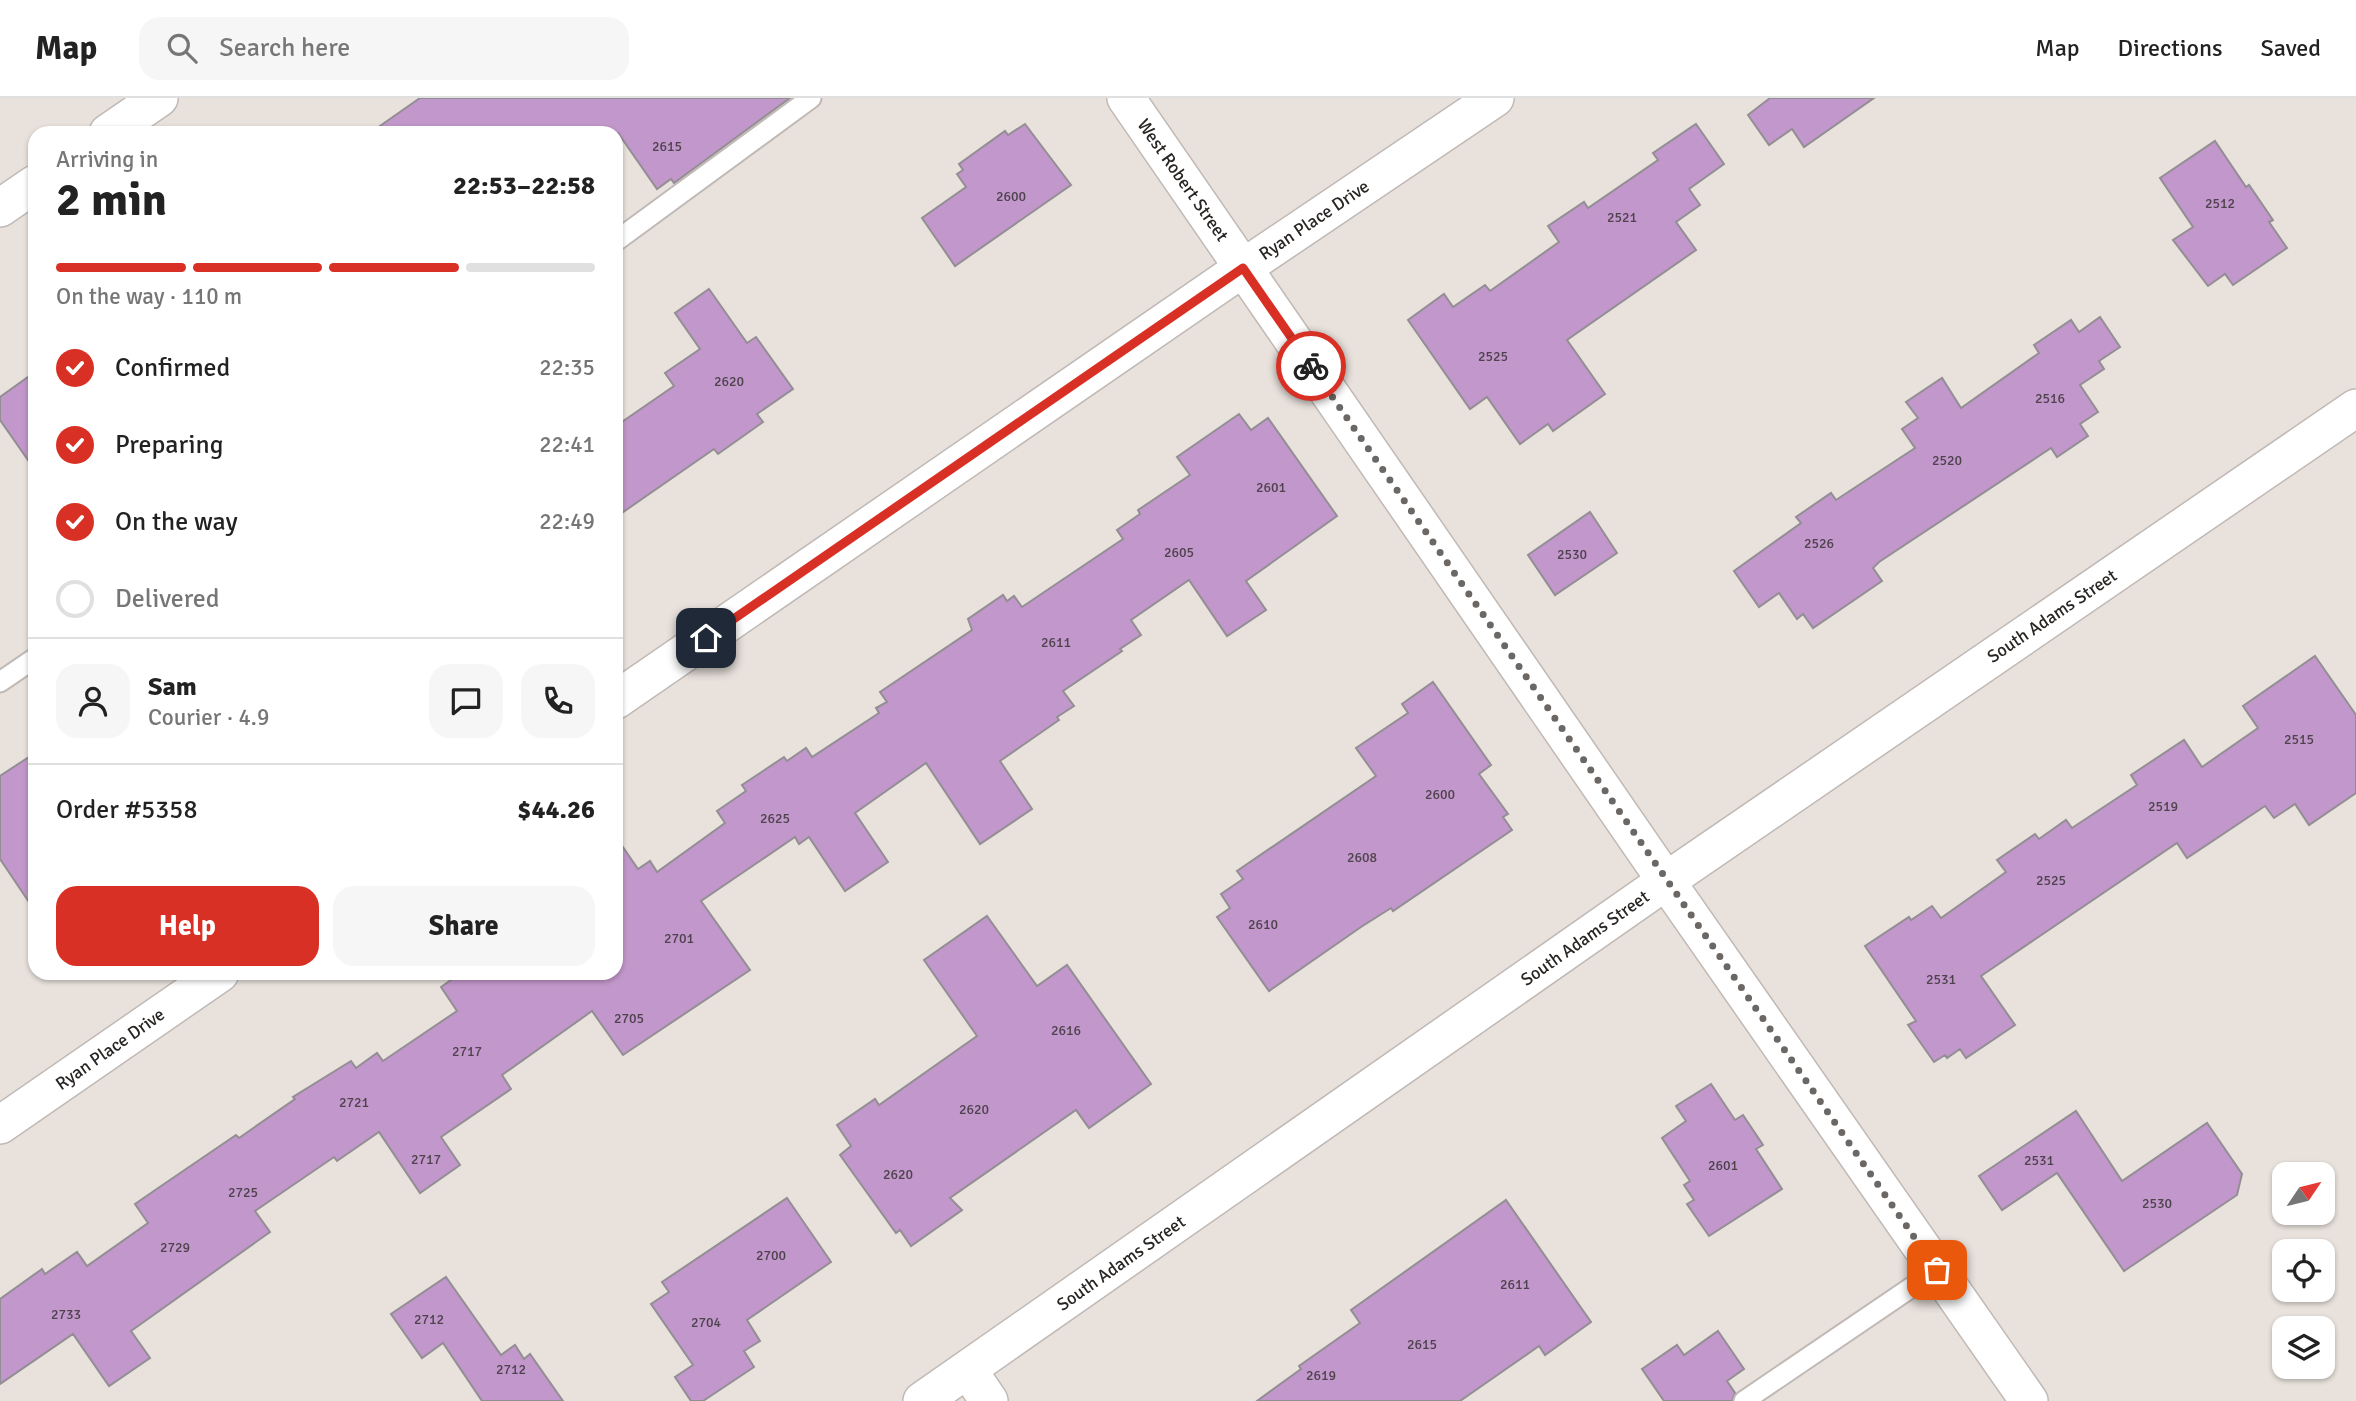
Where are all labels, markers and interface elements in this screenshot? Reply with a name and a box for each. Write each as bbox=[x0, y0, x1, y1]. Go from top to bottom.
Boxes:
search box bbox=[139, 17, 629, 80]
text: Map bbox=[35, 28, 97, 69]
icon: search bbox=[163, 29, 201, 67]
text: Search here bbox=[219, 32, 350, 64]
text: Map bbox=[2035, 33, 2080, 63]
text: Directions bbox=[2118, 33, 2223, 63]
text: Saved bbox=[2261, 33, 2321, 63]
street label: West Robert Street bbox=[1133, 115, 1233, 245]
house number: 2615 bbox=[652, 138, 682, 155]
text: Arriving in bbox=[56, 145, 158, 174]
text: 22:53–22:58 bbox=[453, 170, 595, 202]
text: 2 min bbox=[56, 172, 167, 228]
street label: Ryan Place Drive bbox=[1255, 175, 1373, 265]
house number: 2600 bbox=[996, 188, 1026, 205]
house number: 2512 bbox=[2205, 195, 2235, 212]
house number: 2521 bbox=[1607, 209, 1637, 226]
text: On the way · 110 m bbox=[56, 282, 242, 311]
courier bbox=[1276, 331, 1346, 401]
icon: bike bbox=[1292, 347, 1330, 385]
house number: 2525 bbox=[1478, 348, 1508, 365]
icon: check bbox=[56, 349, 94, 387]
text: Confirmed bbox=[115, 352, 230, 384]
text: 22:35 bbox=[539, 353, 595, 382]
house number: 2620 bbox=[714, 373, 744, 390]
house number: 2516 bbox=[2035, 390, 2065, 407]
icon: check bbox=[56, 426, 94, 464]
text: Preparing bbox=[115, 429, 223, 461]
text: 22:41 bbox=[539, 430, 595, 459]
house number: 2520 bbox=[1932, 452, 1962, 469]
house number: 2601 bbox=[1256, 479, 1286, 496]
icon: check bbox=[56, 503, 94, 541]
text: On the way bbox=[115, 506, 238, 538]
text: 22:49 bbox=[539, 507, 595, 536]
house number: 2526 bbox=[1804, 535, 1834, 552]
house number: 2605 bbox=[1164, 544, 1194, 561]
house number: 2530 bbox=[1557, 546, 1587, 563]
street label: South Adams Street bbox=[1983, 564, 2121, 668]
text: Delivered bbox=[115, 583, 220, 615]
pin bbox=[676, 608, 736, 668]
icon: home bbox=[687, 619, 725, 657]
house number: 2611 bbox=[1041, 634, 1071, 651]
button: person bbox=[56, 664, 130, 738]
button: chat bbox=[429, 664, 503, 738]
button: phone bbox=[521, 664, 595, 738]
text: Sam bbox=[148, 671, 197, 703]
text: Courier · 4.9 bbox=[148, 703, 269, 732]
house number: 2515 bbox=[2284, 731, 2314, 748]
house number: 2600 bbox=[1425, 786, 1455, 803]
text: Order #5358 bbox=[56, 794, 197, 826]
text: $44.26 bbox=[517, 794, 595, 826]
house number: 2519 bbox=[2148, 798, 2178, 815]
house number: 2625 bbox=[760, 810, 790, 827]
house number: 2608 bbox=[1347, 849, 1377, 866]
house number: 2525 bbox=[2036, 872, 2066, 889]
street label: South Adams Street bbox=[1516, 885, 1654, 991]
button: Help bbox=[56, 886, 319, 966]
button: Share bbox=[333, 886, 595, 966]
house number: 2610 bbox=[1248, 916, 1278, 933]
house number: 2701 bbox=[664, 930, 694, 947]
house number: 2531 bbox=[1926, 971, 1956, 988]
street label: Ryan Place Drive bbox=[51, 1003, 169, 1095]
house number: 2705 bbox=[614, 1010, 644, 1027]
house number: 2616 bbox=[1051, 1022, 1081, 1039]
house number: 2717 bbox=[452, 1043, 482, 1060]
house number: 2721 bbox=[339, 1094, 369, 1111]
house number: 2620 bbox=[959, 1101, 989, 1118]
house number: 2717 bbox=[411, 1151, 441, 1168]
house number: 2531 bbox=[2024, 1152, 2054, 1169]
house number: 2601 bbox=[1708, 1157, 1738, 1174]
north arrow bbox=[2272, 1162, 2334, 1225]
map controls bbox=[2272, 1162, 2335, 1379]
house number: 2620 bbox=[883, 1166, 913, 1183]
house number: 2725 bbox=[228, 1184, 258, 1201]
house number: 2530 bbox=[2142, 1195, 2172, 1212]
street label: South Adams Street bbox=[1052, 1210, 1190, 1316]
house number: 2729 bbox=[160, 1239, 190, 1256]
button: locate bbox=[2272, 1239, 2335, 1302]
pin bbox=[1907, 1240, 1967, 1300]
house number: 2700 bbox=[756, 1247, 786, 1264]
icon: bag bbox=[1918, 1251, 1956, 1289]
house number: 2611 bbox=[1500, 1276, 1530, 1293]
house number: 2733 bbox=[51, 1306, 81, 1323]
house number: 2712 bbox=[414, 1311, 444, 1328]
house number: 2704 bbox=[691, 1314, 722, 1331]
button: layers bbox=[2272, 1316, 2335, 1379]
house number: 2615 bbox=[1407, 1336, 1437, 1353]
house number: 2712 bbox=[496, 1361, 526, 1378]
house number: 2619 bbox=[1306, 1367, 1336, 1384]

